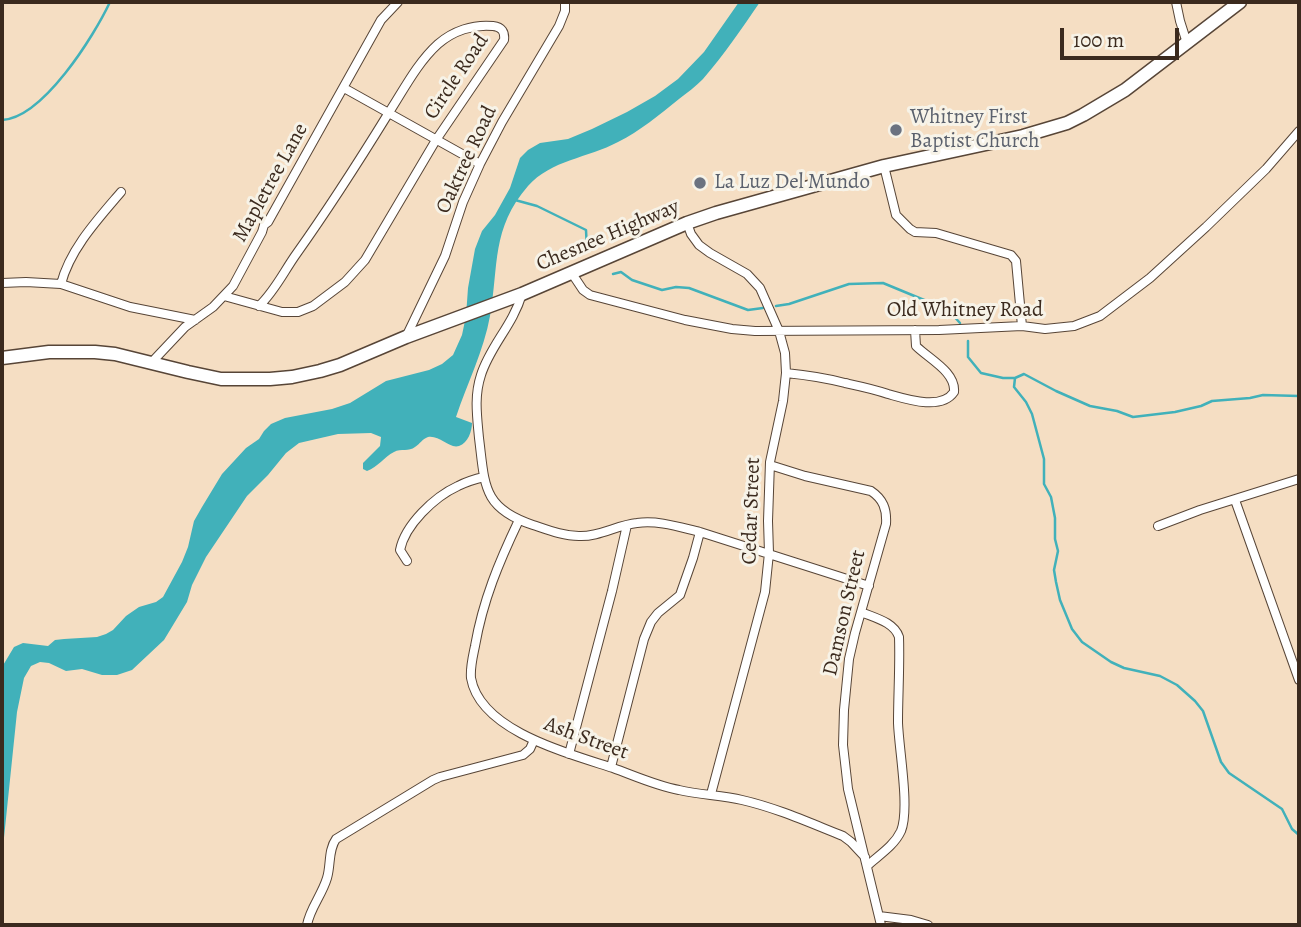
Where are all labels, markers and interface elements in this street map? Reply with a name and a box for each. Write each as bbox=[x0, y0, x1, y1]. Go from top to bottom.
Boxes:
scale bar bbox=[1063, 14, 1182, 58]
text: 100 m bbox=[1073, 26, 1124, 54]
street label: Circle Road bbox=[419, 29, 495, 125]
street label: Oaktree Road bbox=[431, 102, 503, 218]
place label: Whitney First Baptist Church bbox=[910, 105, 1039, 155]
street label: Mapletree Lane bbox=[228, 119, 314, 247]
marker: Whitney First Baptist Church bbox=[888, 122, 904, 138]
place label: La Luz Del Mundo bbox=[714, 170, 870, 196]
marker: La Luz Del Mundo bbox=[692, 175, 708, 191]
street label: Chesnee Highway bbox=[533, 195, 683, 277]
street label: Old Whitney Road bbox=[887, 298, 1043, 324]
street label: Cedar Street bbox=[738, 457, 766, 565]
street label: Damson Street bbox=[818, 548, 872, 678]
street label: Ash Street bbox=[540, 712, 632, 766]

